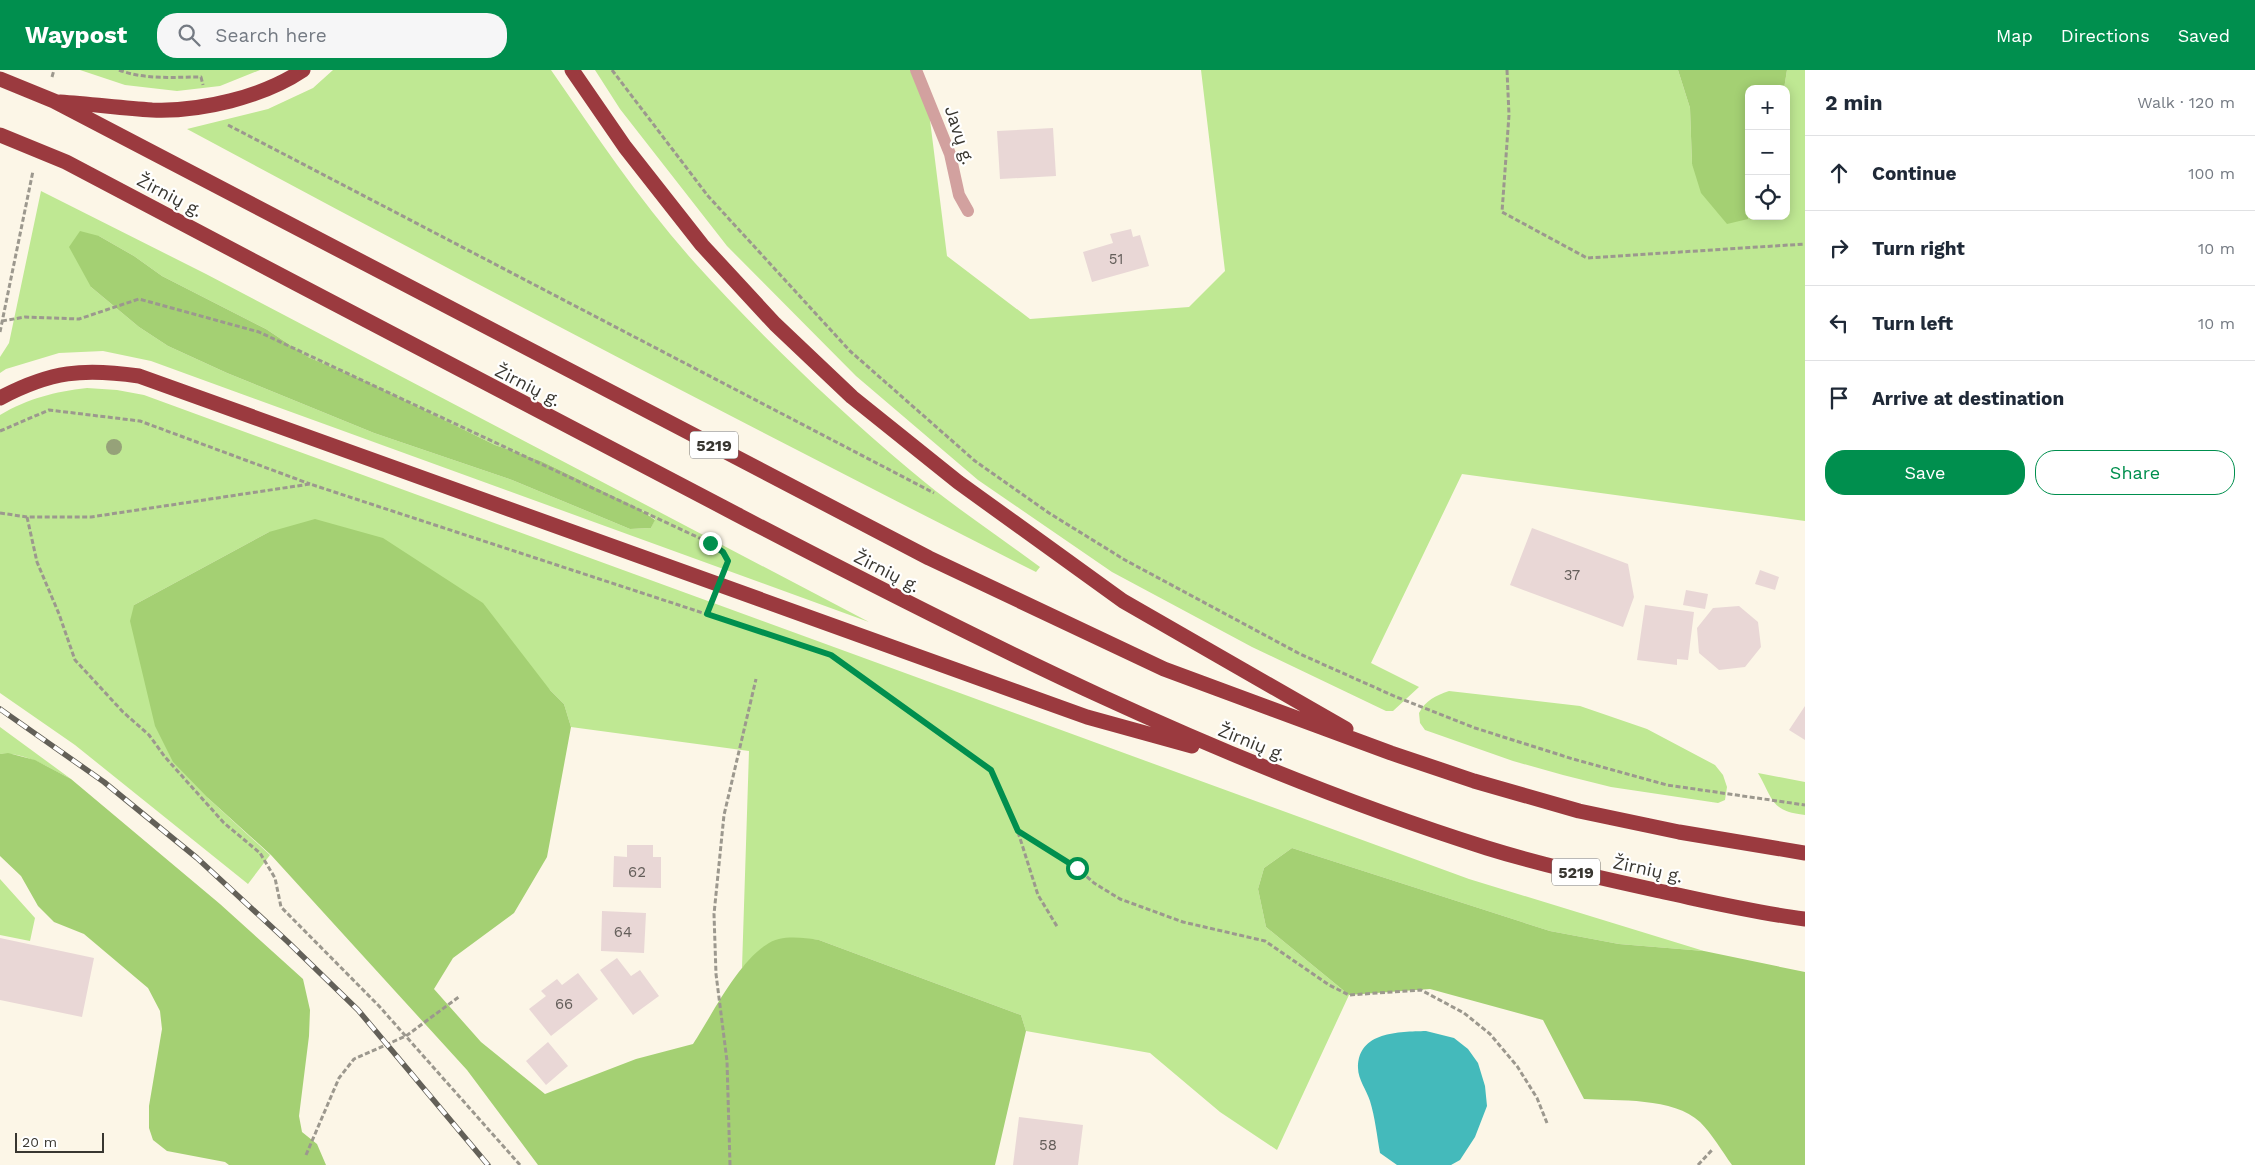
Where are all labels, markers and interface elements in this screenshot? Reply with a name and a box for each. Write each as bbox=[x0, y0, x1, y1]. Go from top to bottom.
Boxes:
search box bbox=[157, 13, 507, 58]
text: Waypost bbox=[25, 21, 127, 49]
icon: search bbox=[175, 21, 203, 49]
text: Search here bbox=[215, 24, 327, 47]
text: Map bbox=[1996, 25, 2033, 46]
text: Directions bbox=[2061, 25, 2150, 46]
text: Saved bbox=[2178, 25, 2230, 46]
map controls bbox=[1745, 85, 1790, 220]
button: + bbox=[1745, 85, 1790, 130]
text: 2 min bbox=[1825, 90, 1882, 115]
text: Walk · 120 m bbox=[2137, 93, 2235, 112]
street label: Javų g. bbox=[941, 103, 979, 167]
button: − bbox=[1745, 130, 1790, 175]
icon: ahead bbox=[1825, 159, 1853, 187]
text: Continue bbox=[1872, 162, 1956, 185]
text: 100 m bbox=[2188, 164, 2235, 183]
street label: Žirnių g. bbox=[134, 169, 206, 221]
button: locate bbox=[1745, 175, 1790, 220]
icon: right bbox=[1825, 234, 1853, 262]
text: Turn right bbox=[1872, 237, 1965, 260]
text: 10 m bbox=[2198, 239, 2235, 258]
house number: 51 bbox=[1109, 250, 1123, 268]
icon: left bbox=[1825, 309, 1853, 337]
text: Turn left bbox=[1872, 312, 1953, 335]
text: 10 m bbox=[2198, 314, 2235, 333]
street label: Žirnių g. bbox=[492, 360, 564, 410]
icon: arrive bbox=[1825, 384, 1853, 412]
text: Arrive at destination bbox=[1872, 387, 2064, 410]
road number: 5219 bbox=[690, 432, 738, 458]
button: Save bbox=[1825, 450, 2025, 495]
button: Share bbox=[2035, 450, 2235, 495]
route end bbox=[699, 532, 722, 555]
street label: Žirnių g. bbox=[851, 546, 923, 596]
house number: 37 bbox=[1564, 566, 1580, 584]
street label: Žirnių g. bbox=[1215, 719, 1289, 765]
street label: Žirnių g. bbox=[1611, 851, 1685, 887]
route start bbox=[1066, 857, 1089, 880]
road number: 5219 bbox=[1552, 859, 1600, 886]
house number: 62 bbox=[628, 863, 646, 881]
house number: 64 bbox=[614, 923, 632, 941]
house number: 66 bbox=[555, 995, 573, 1013]
scale bar bbox=[15, 1130, 104, 1153]
text: 20 m bbox=[22, 1134, 57, 1150]
house number: 58 bbox=[1039, 1136, 1057, 1154]

